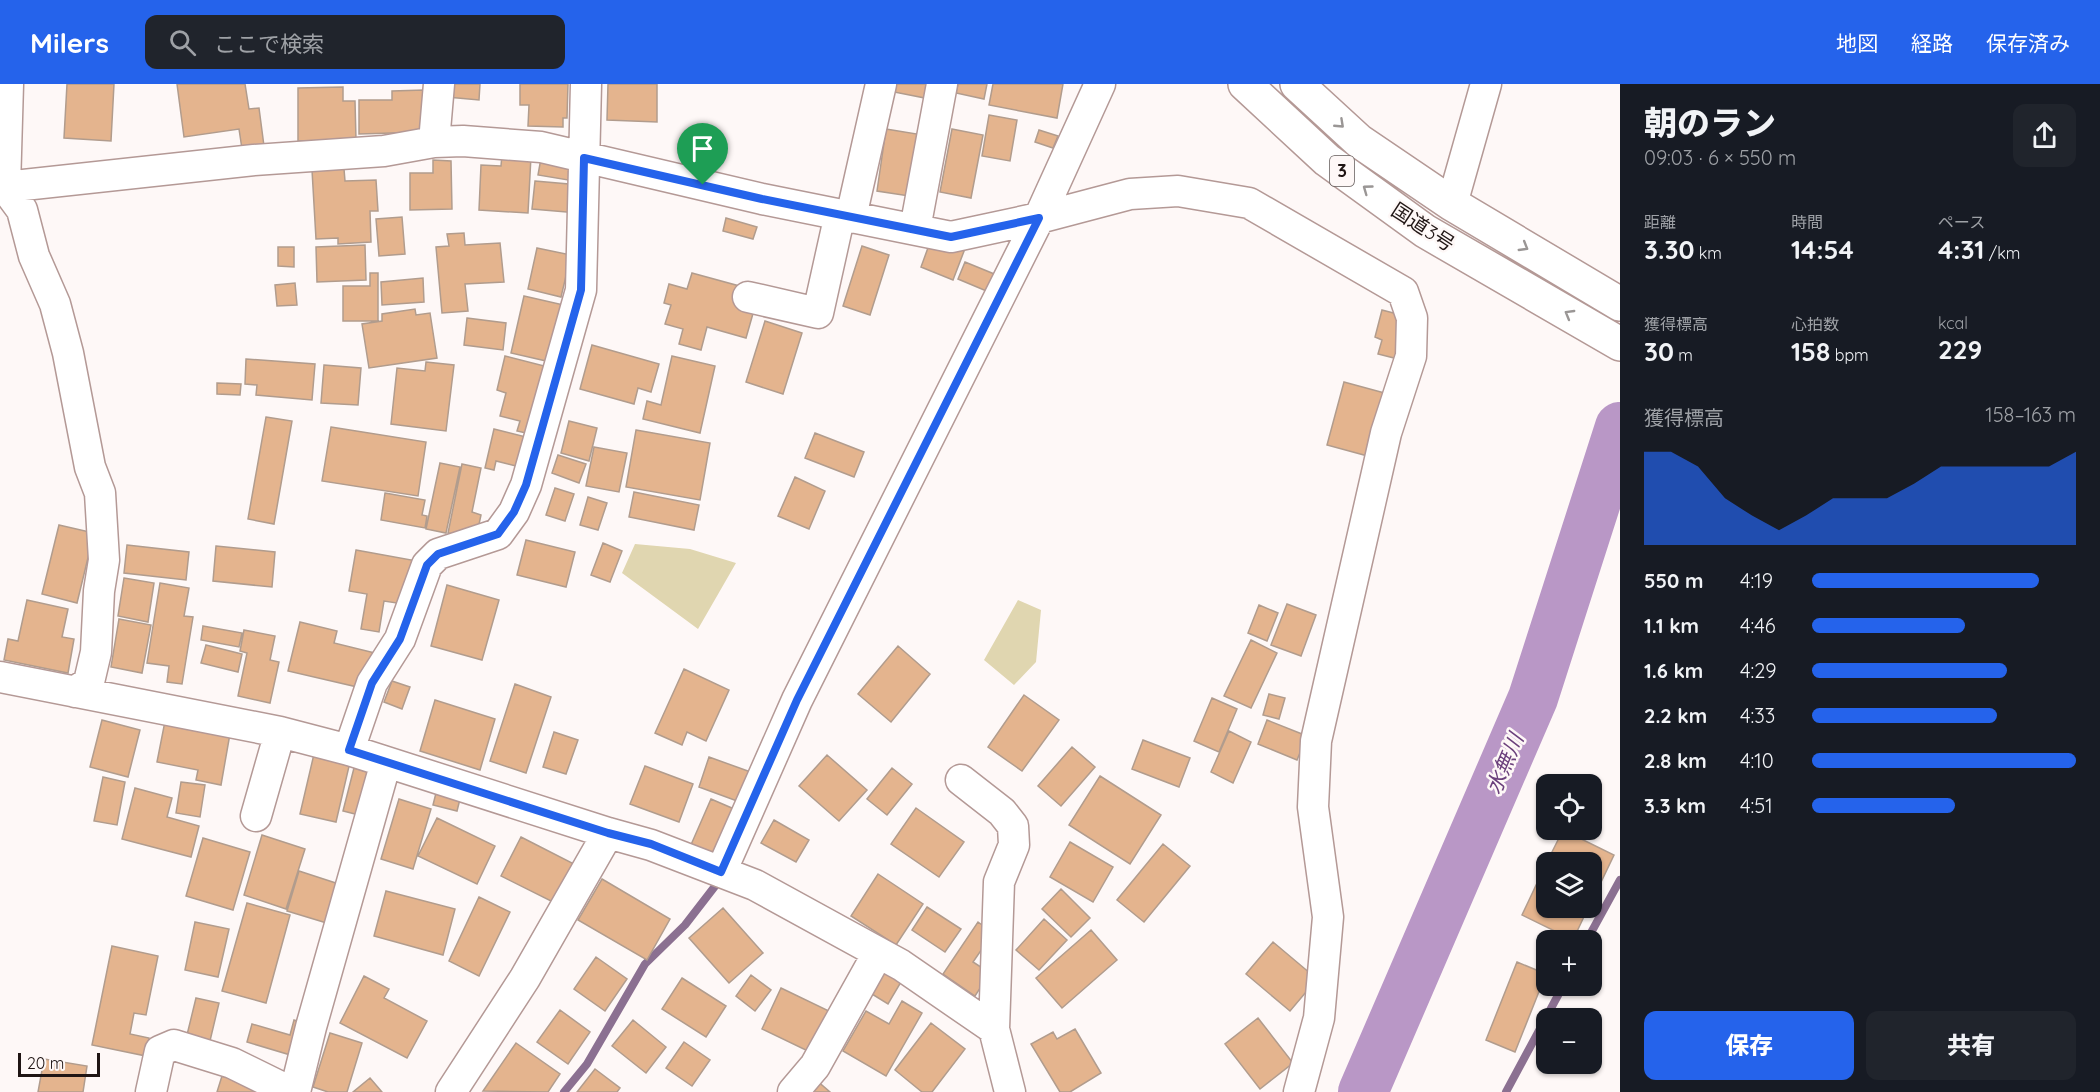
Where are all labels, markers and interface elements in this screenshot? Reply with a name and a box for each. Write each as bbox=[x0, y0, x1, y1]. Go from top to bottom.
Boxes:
search box bbox=[145, 15, 565, 69]
text: Milers bbox=[30, 25, 109, 60]
icon: search bbox=[166, 26, 199, 59]
text: ここで検索 bbox=[214, 30, 324, 58]
text: 地図 bbox=[1836, 30, 1878, 56]
text: 経路 bbox=[1911, 30, 1953, 56]
text: 保存済み bbox=[1986, 30, 2070, 56]
text: 朝のラン bbox=[1644, 102, 1776, 143]
button: share bbox=[2013, 104, 2076, 167]
one-way arrow bbox=[1333, 116, 1344, 127]
pin bbox=[677, 123, 728, 185]
icon: arrive bbox=[686, 132, 719, 165]
text: 09:03 · 6 × 550 m bbox=[1644, 145, 1796, 170]
road number: 3 bbox=[1330, 156, 1354, 186]
one-way arrow bbox=[1362, 185, 1373, 196]
street label: 国道3号 bbox=[1387, 197, 1460, 256]
text: 距離 bbox=[1644, 212, 1676, 232]
text: 時間 bbox=[1791, 212, 1823, 232]
text: ペース bbox=[1938, 212, 1985, 232]
text: 3.30 bbox=[1644, 233, 1694, 266]
text: 14:54 bbox=[1791, 233, 1854, 266]
text: 4:31 bbox=[1938, 233, 1984, 266]
one-way arrow bbox=[1518, 240, 1528, 252]
text: km bbox=[1694, 243, 1722, 263]
text: /km bbox=[1984, 243, 2020, 263]
one-way arrow bbox=[1565, 310, 1575, 322]
text: kcal bbox=[1938, 313, 1968, 333]
text: 獲得標高 bbox=[1644, 314, 1708, 334]
text: 心拍数 bbox=[1791, 314, 1839, 334]
text: 229 bbox=[1938, 333, 1982, 366]
text: 30 bbox=[1644, 335, 1674, 368]
text: 158 bbox=[1791, 335, 1830, 368]
text: m bbox=[1674, 345, 1693, 365]
text: bpm bbox=[1830, 345, 1869, 365]
text: 158–163 m bbox=[1985, 402, 2076, 427]
text: 獲得標高 bbox=[1644, 405, 1724, 430]
text: 550 m bbox=[1644, 568, 1703, 593]
text: 4:19 bbox=[1740, 568, 1773, 593]
text: 1.1 km bbox=[1644, 613, 1699, 638]
text: 4:46 bbox=[1740, 613, 1776, 638]
text: 1.6 km bbox=[1644, 658, 1703, 683]
text: 4:29 bbox=[1740, 658, 1777, 683]
text: 2.2 km bbox=[1644, 703, 1707, 728]
text: 4:33 bbox=[1740, 703, 1775, 728]
water label: 水無川 bbox=[1480, 728, 1529, 798]
text: 2.8 km bbox=[1644, 748, 1707, 773]
text: 4:10 bbox=[1740, 748, 1774, 773]
map controls bbox=[1536, 774, 1602, 1074]
button: locate bbox=[1536, 774, 1602, 840]
text: 3.3 km bbox=[1644, 793, 1706, 818]
text: 4:51 bbox=[1740, 793, 1773, 818]
button: layers bbox=[1536, 852, 1602, 918]
button: + bbox=[1536, 930, 1602, 996]
button: − bbox=[1536, 1008, 1602, 1074]
button: 保存 bbox=[1644, 1011, 1854, 1080]
button: 共有 bbox=[1866, 1011, 2076, 1080]
scale bar bbox=[18, 1050, 100, 1078]
text: 20 m bbox=[27, 1053, 64, 1073]

